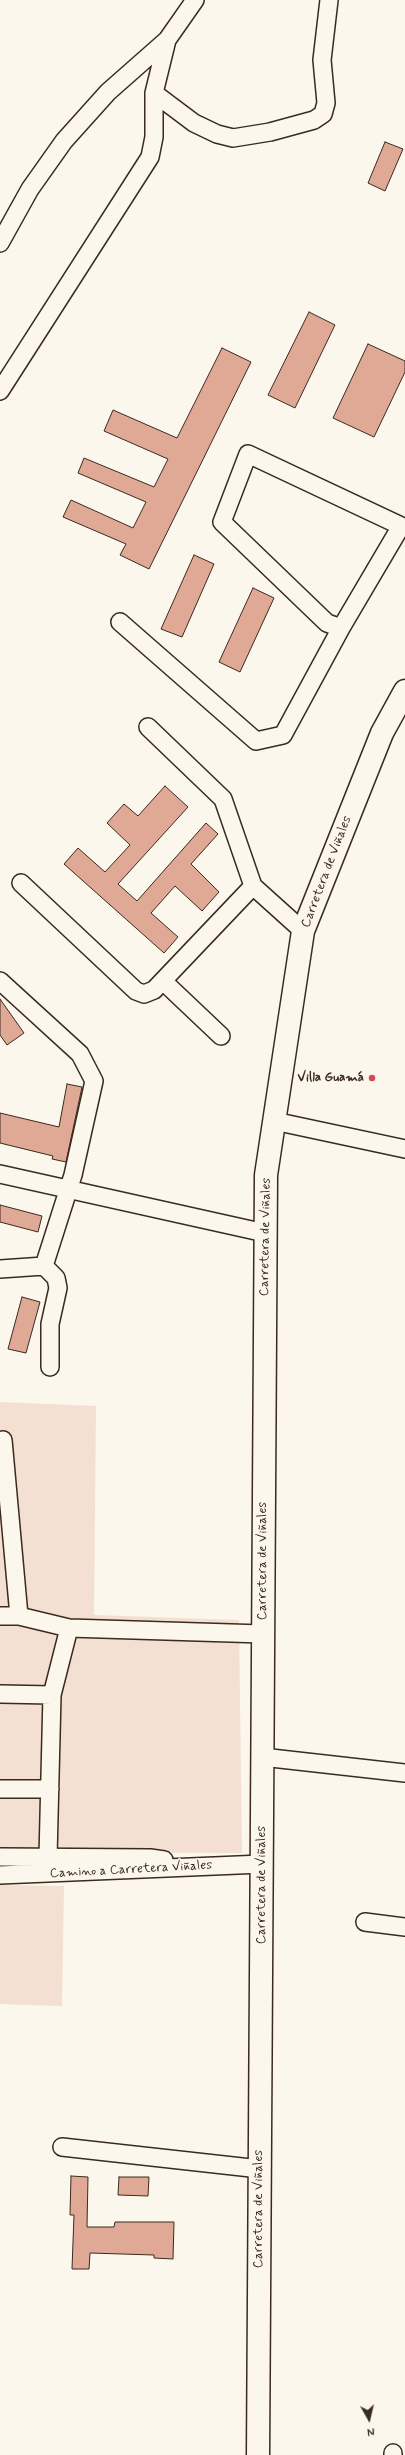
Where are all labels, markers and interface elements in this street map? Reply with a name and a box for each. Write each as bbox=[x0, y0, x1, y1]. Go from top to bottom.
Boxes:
street label: Carretera de Viñales bbox=[299, 814, 355, 930]
place label: Villa Guamá bbox=[298, 1070, 364, 1086]
marker: Villa Guamá bbox=[367, 1073, 377, 1083]
street label: Carretera de Viñales bbox=[257, 1178, 275, 1296]
street label: Carretera de Viñales bbox=[255, 1502, 271, 1620]
street label: Carretera de Viñales bbox=[254, 1826, 270, 1944]
street label: Camino a Carretera Viñales bbox=[50, 1858, 212, 1882]
street label: Carretera de Viñales bbox=[251, 2150, 267, 2268]
north arrow bbox=[349, 2399, 389, 2439]
text: N bbox=[366, 2423, 375, 2438]

